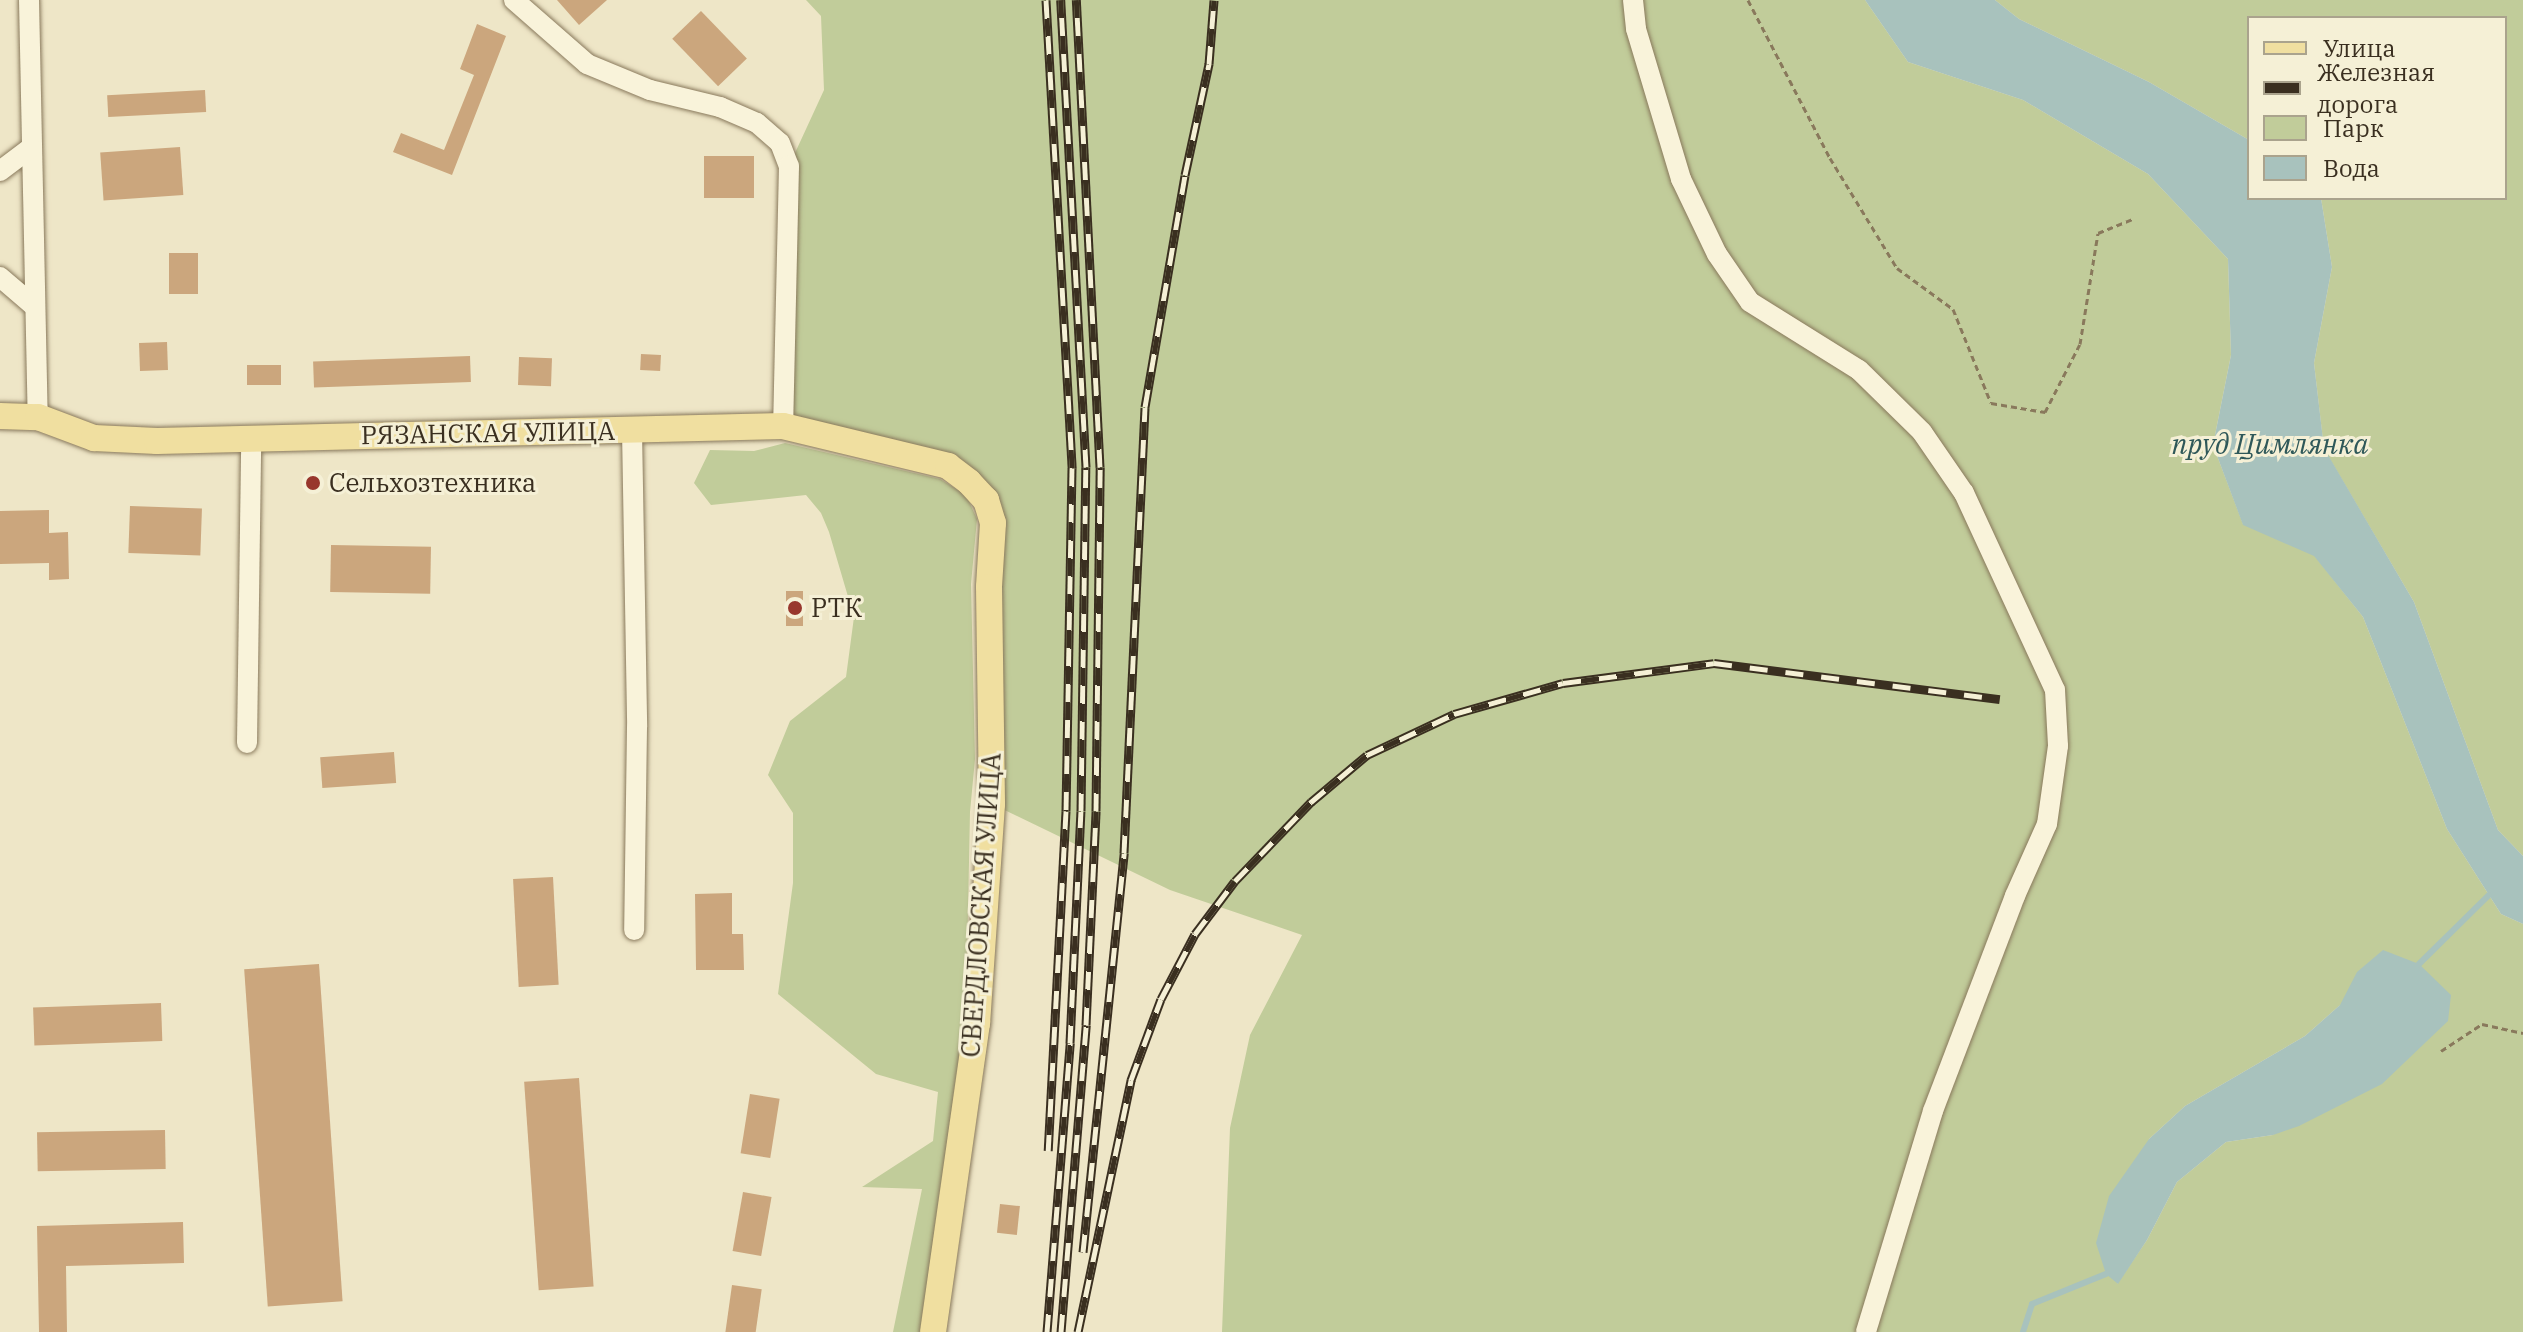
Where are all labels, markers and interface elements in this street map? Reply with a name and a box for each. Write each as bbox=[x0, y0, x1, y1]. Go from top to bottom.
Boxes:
legend bbox=[2247, 16, 2507, 200]
text: Улица bbox=[2323, 32, 2396, 64]
text: Железная дорога bbox=[2317, 56, 2435, 120]
text: Парк bbox=[2323, 112, 2384, 144]
text: Вода bbox=[2323, 152, 2380, 184]
street label: РЯЗАНСКАЯ УЛИЦА bbox=[361, 415, 615, 451]
water label: пруд Цимлянка bbox=[2172, 427, 2368, 461]
place label: Сельхозтехника bbox=[329, 467, 536, 499]
marker: Сельхозтехника bbox=[304, 474, 322, 492]
place label: РТК bbox=[811, 592, 862, 624]
marker: РТК bbox=[786, 599, 804, 617]
street label: СВЕРДЛОВСКАЯ УЛИЦА bbox=[955, 752, 1007, 1058]

